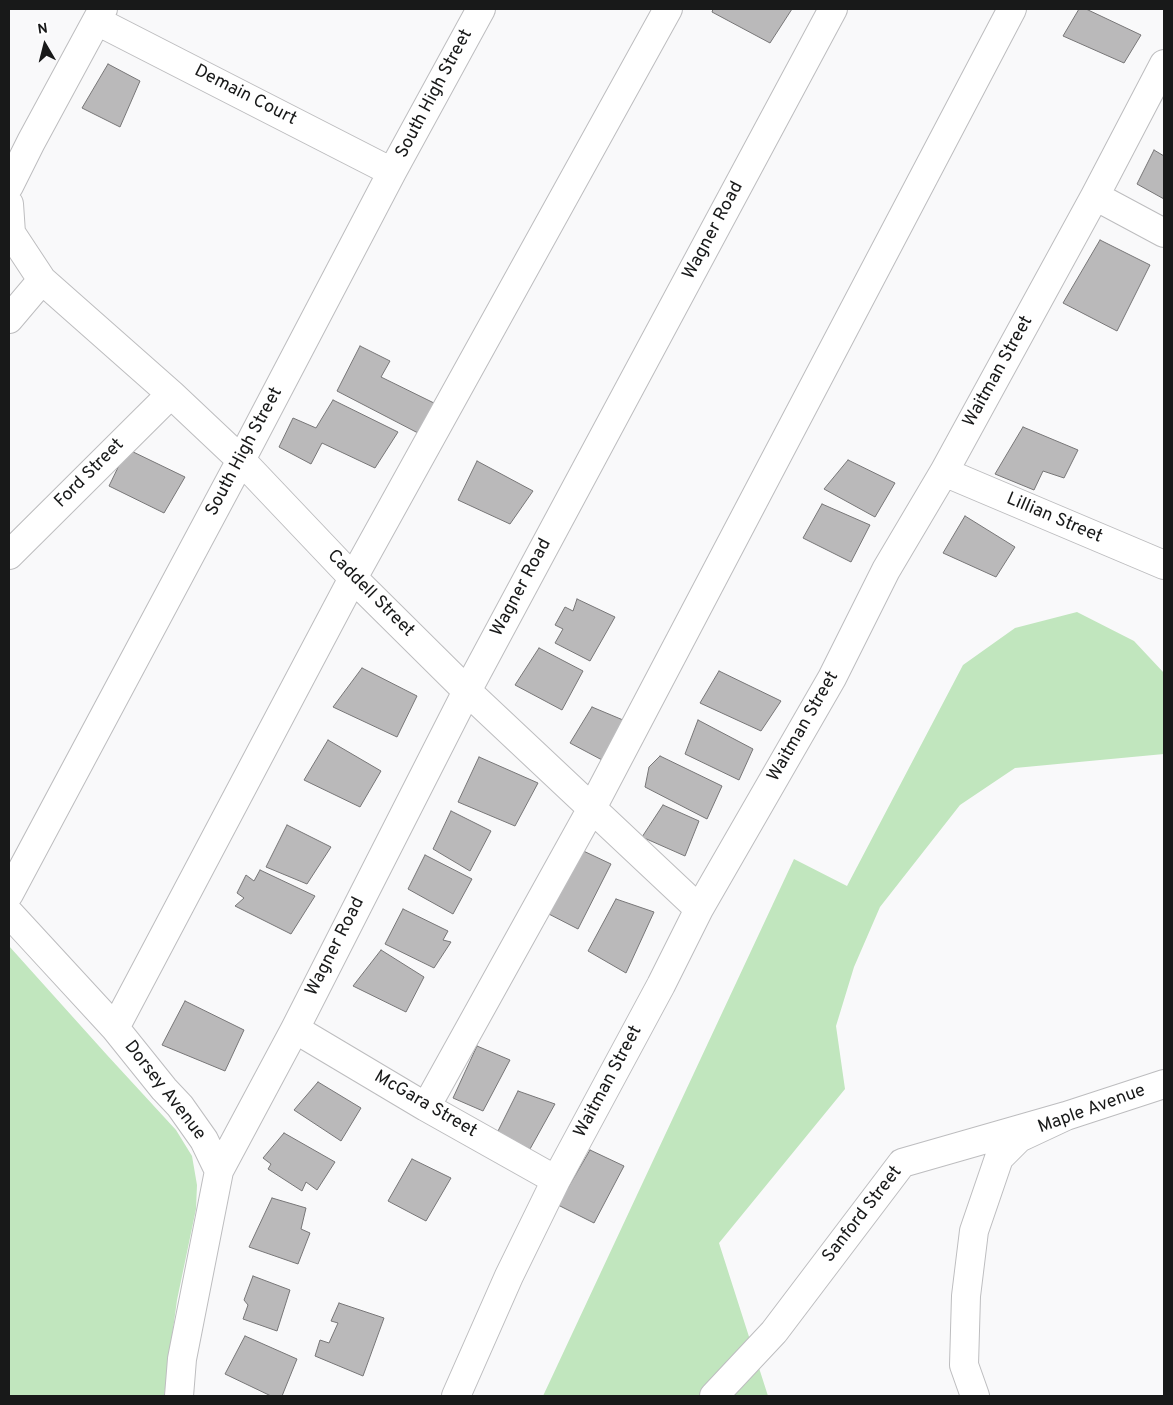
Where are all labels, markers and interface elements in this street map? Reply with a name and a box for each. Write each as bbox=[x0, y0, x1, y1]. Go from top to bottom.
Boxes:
north arrow bbox=[20, 20, 70, 70]
text: N bbox=[37, 21, 49, 39]
street label: South High Street bbox=[392, 26, 478, 162]
street label: Demain Court bbox=[190, 61, 300, 131]
street label: Wagner Road bbox=[679, 178, 749, 284]
street label: Waitman Street bbox=[960, 313, 1038, 431]
street label: South High Street bbox=[202, 384, 288, 520]
street label: Ford Street bbox=[51, 435, 129, 513]
street label: Lillian Street bbox=[1003, 489, 1105, 549]
street label: Wagner Road bbox=[487, 535, 557, 641]
street label: Caddell Street bbox=[322, 546, 418, 642]
street label: Waitman Street bbox=[764, 668, 844, 786]
street label: Wagner Road bbox=[302, 894, 370, 1000]
street label: Waitman Street bbox=[570, 1022, 648, 1142]
street label: Dorsey Avenue bbox=[118, 1037, 210, 1145]
street label: McGara Street bbox=[370, 1067, 480, 1143]
street label: Maple Avenue bbox=[1035, 1081, 1149, 1139]
street label: Sanford Street bbox=[819, 1162, 907, 1268]

